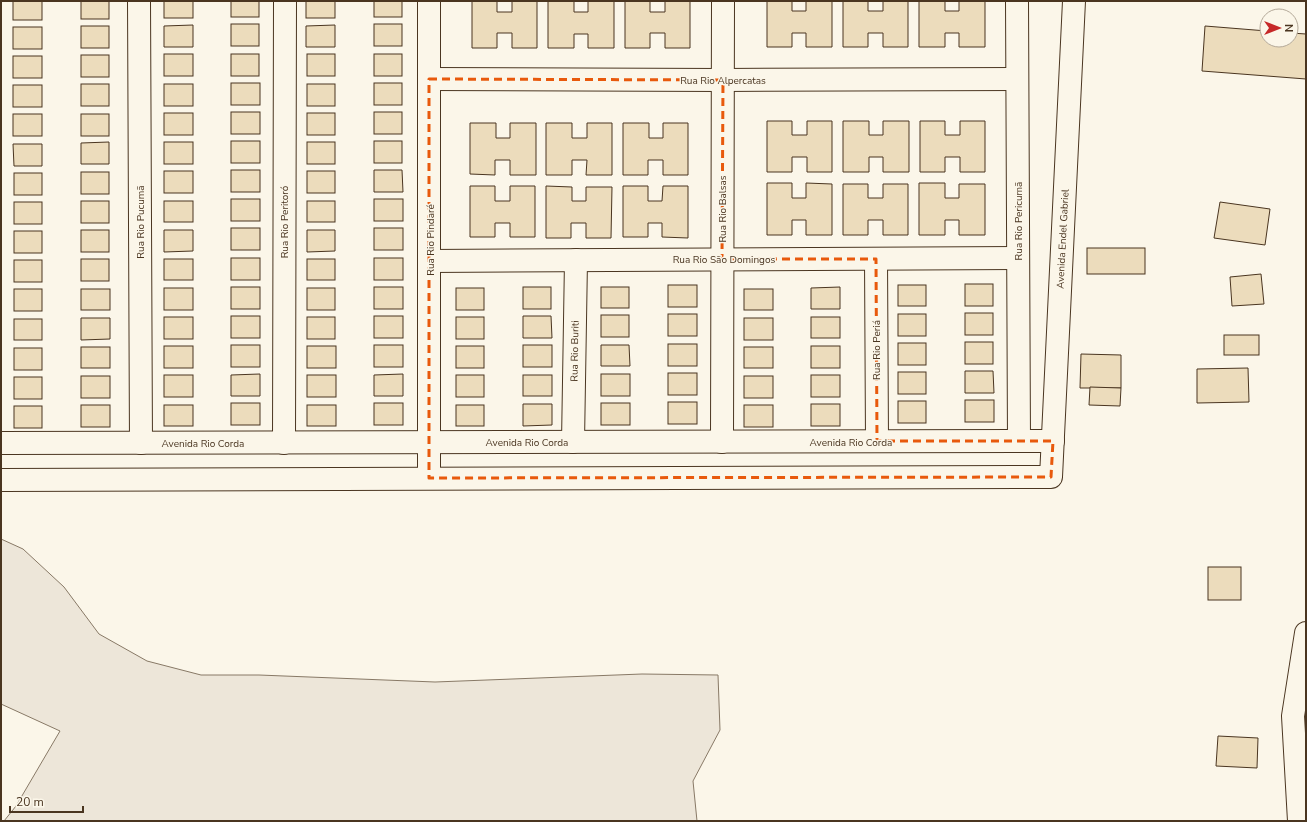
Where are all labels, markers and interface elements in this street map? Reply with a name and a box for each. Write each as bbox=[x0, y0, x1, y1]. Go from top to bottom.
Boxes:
north arrow bbox=[1259, 8, 1299, 48]
text: N bbox=[1281, 24, 1296, 32]
street label: Rua Rio Alpercatas bbox=[680, 74, 766, 88]
street label: Rua Rio Balsas bbox=[716, 175, 730, 243]
street label: Rua Rio Pericumã bbox=[1012, 182, 1026, 260]
street label: Rua Rio Pucumã bbox=[134, 185, 148, 259]
street label: Rua Rio Peritoró bbox=[278, 185, 292, 258]
street label: Avenida Endel Gabriel bbox=[1053, 189, 1073, 289]
street label: Rua Rio Pindaré bbox=[424, 204, 438, 276]
street label: Rua Rio São Domingos bbox=[673, 253, 776, 267]
street label: Rua Rio Buriti bbox=[567, 320, 583, 382]
street label: Rua Rio Periá bbox=[870, 320, 884, 380]
street label: Avenida Rio Corda bbox=[486, 436, 568, 450]
street label: Avenida Rio Corda bbox=[810, 436, 892, 450]
street label: Avenida Rio Corda bbox=[162, 437, 244, 451]
scale bar bbox=[10, 788, 83, 814]
text: 20 m bbox=[16, 794, 44, 810]

